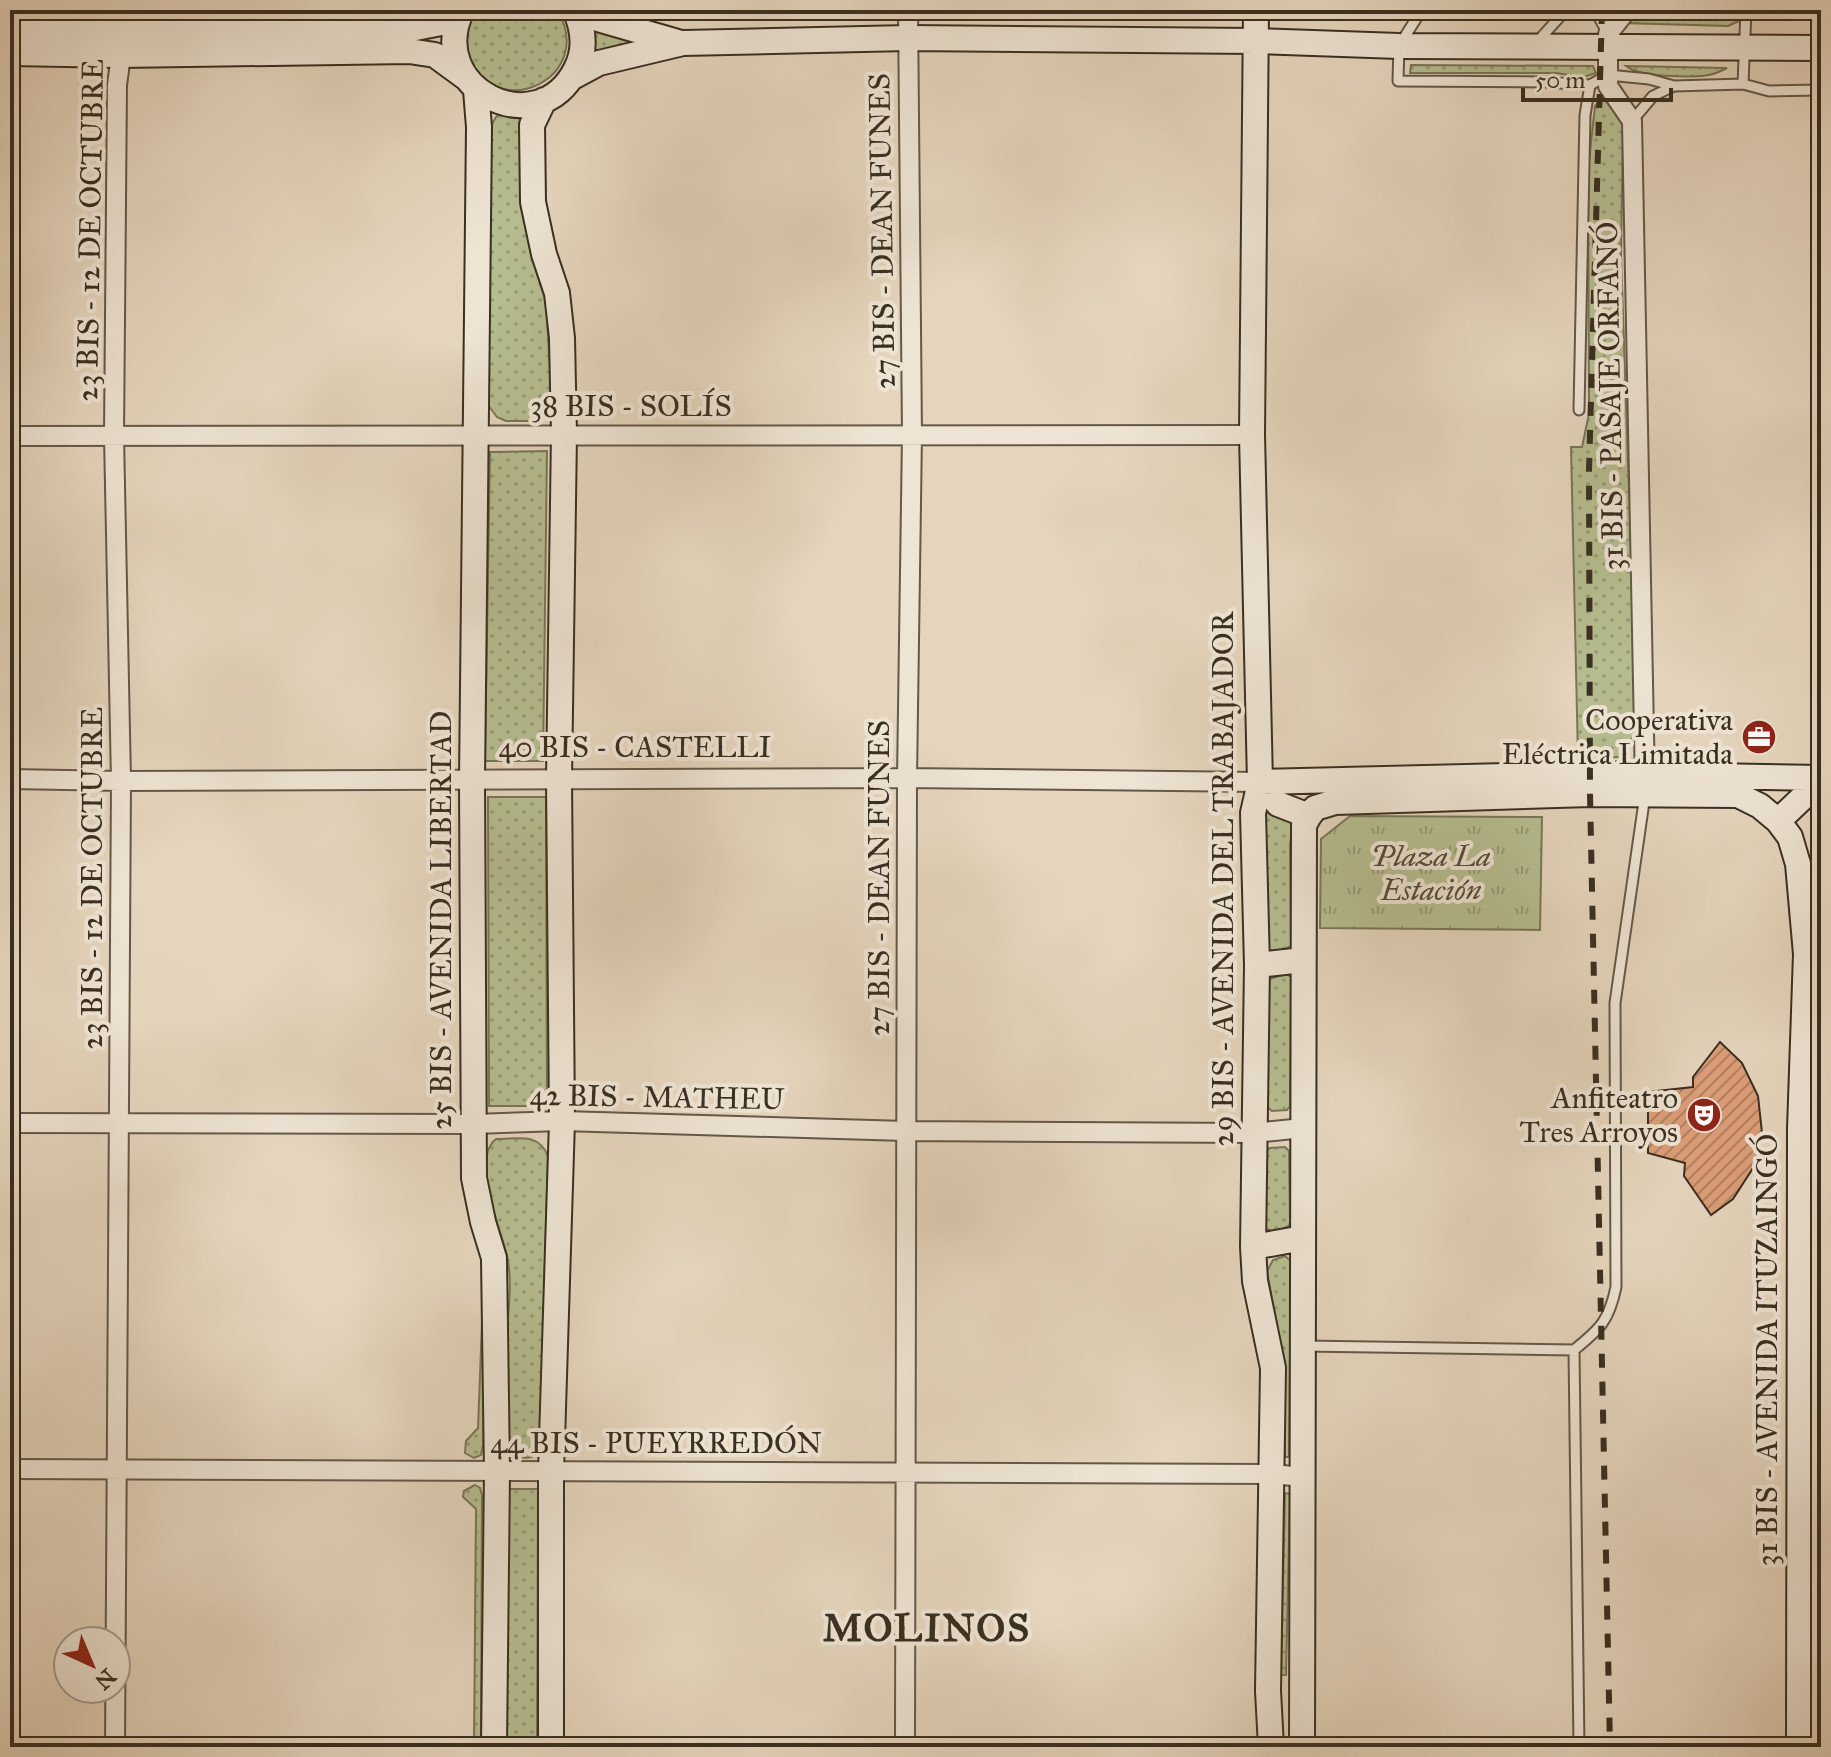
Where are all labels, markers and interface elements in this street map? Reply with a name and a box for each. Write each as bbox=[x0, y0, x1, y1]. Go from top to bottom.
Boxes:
scale bar bbox=[1523, 52, 1671, 102]
street label: 23 BIS - 12 DE OCTUBRE bbox=[69, 58, 111, 402]
text: 50 m bbox=[1535, 65, 1585, 95]
street label: 27 BIS - DEAN FUNES bbox=[861, 73, 903, 389]
street label: 31 BIS - PASAJE ORFANÓ bbox=[1588, 221, 1631, 571]
street label: 38 BIS - SOLÍS bbox=[530, 387, 732, 424]
street label: 29 BIS - AVENIDA DEL TRABAJADOR bbox=[1205, 611, 1242, 1146]
place label: Cooperativa Eléctrica Limitada bbox=[1502, 702, 1733, 772]
street label: 23 BIS - 12 DE OCTUBRE bbox=[74, 707, 110, 1049]
street label: 25 BIS - AVENIDA LIBERTAD bbox=[423, 710, 459, 1130]
office icon: Cooperativa Eléctrica Limitada bbox=[1740, 718, 1778, 756]
street label: 27 BIS - DEAN FUNES bbox=[861, 720, 897, 1036]
street label: 40 BIS - CASTELLI bbox=[499, 729, 771, 765]
park label: Plaza La Estación bbox=[1371, 838, 1491, 908]
street label: 42 BIS - MATHEU bbox=[529, 1077, 785, 1117]
place label: Anfiteatro Tres Arroyos bbox=[1520, 1080, 1678, 1150]
theatre icon: Anfiteatro Tres Arroyos bbox=[1685, 1096, 1723, 1134]
street label: 31 BIS - AVENIDA ITUZAINGÓ bbox=[1748, 1134, 1785, 1566]
street label: 44 BIS - PUEYRREDÓN bbox=[490, 1424, 822, 1461]
district label: MOLINOS bbox=[823, 1605, 1031, 1651]
north arrow bbox=[52, 1625, 132, 1705]
text: N bbox=[89, 1663, 122, 1695]

